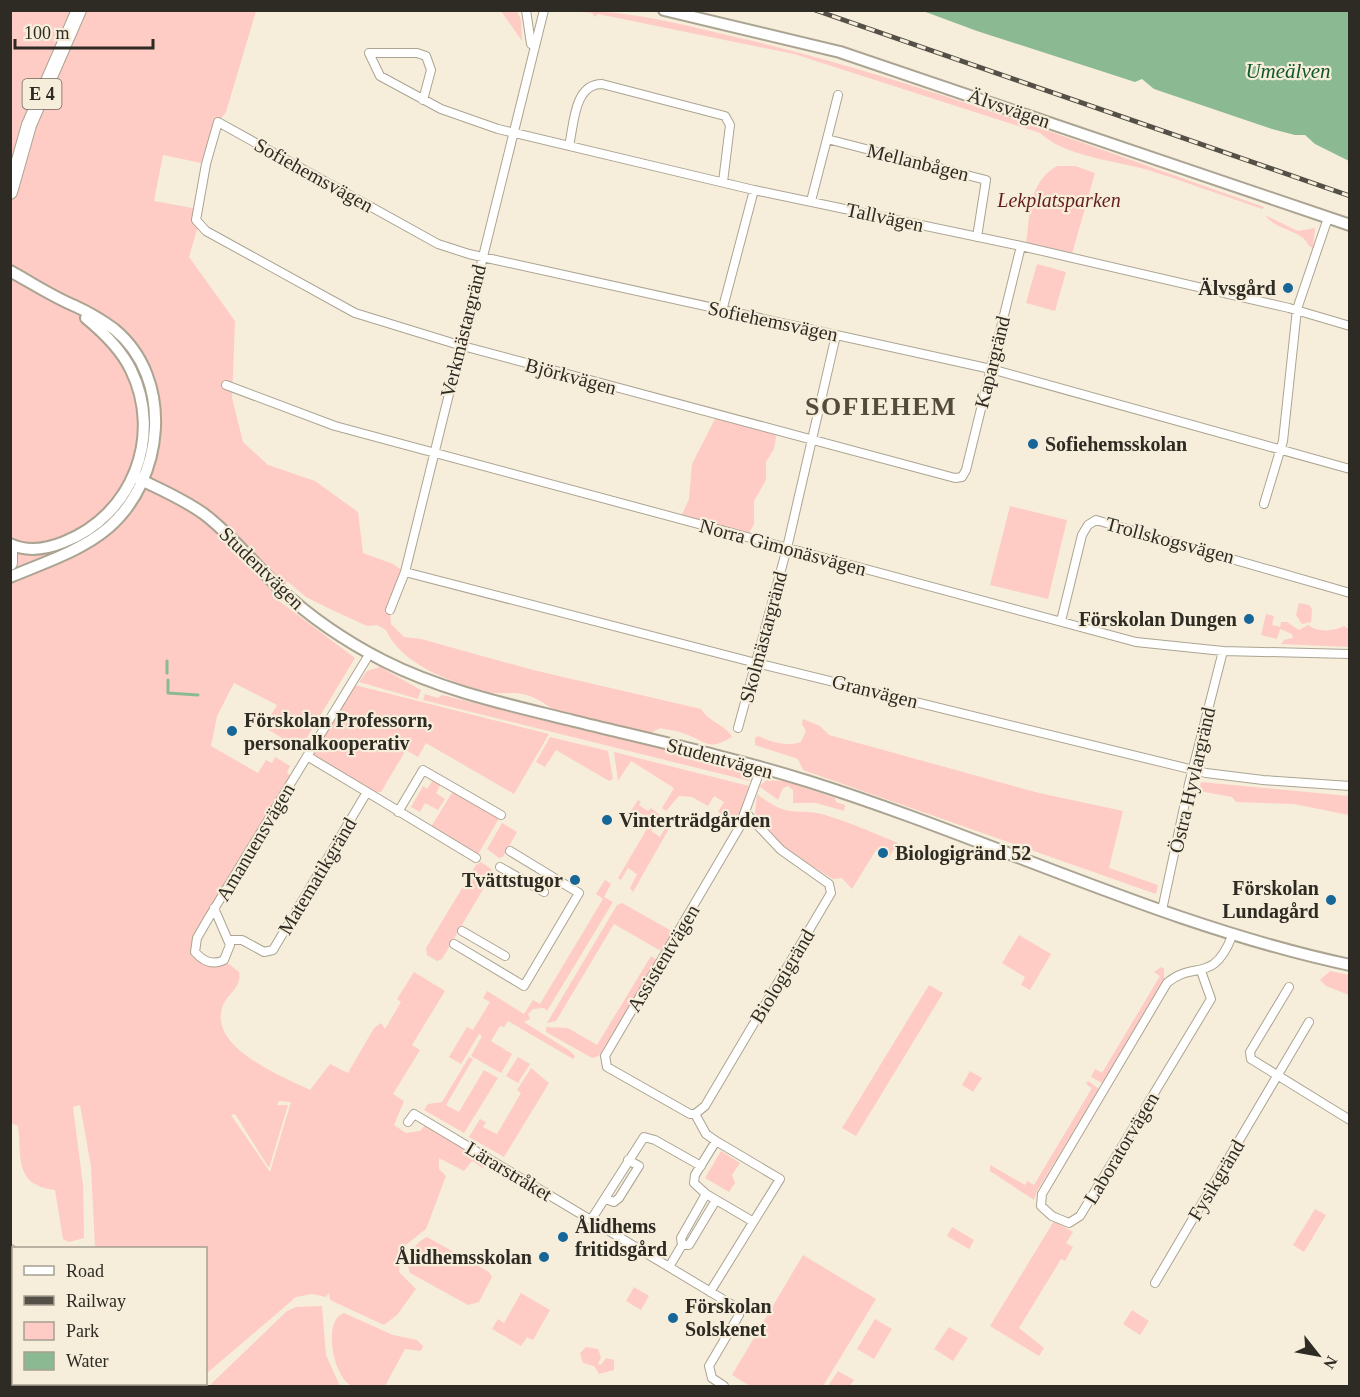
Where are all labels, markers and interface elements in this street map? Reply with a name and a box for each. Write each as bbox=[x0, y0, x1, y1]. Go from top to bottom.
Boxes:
scale bar bbox=[15, 12, 153, 50]
text: 100 m bbox=[24, 23, 70, 43]
water label: Umeälven bbox=[1245, 59, 1331, 83]
road number: E 4 bbox=[22, 79, 62, 109]
street label: Älvsvägen bbox=[965, 84, 1053, 133]
street label: Sofiehemsvägen bbox=[250, 133, 377, 218]
street label: Mellanbågen bbox=[864, 139, 971, 186]
park label: Lekplatsparken bbox=[996, 189, 1121, 212]
street label: Tallvägen bbox=[844, 198, 926, 237]
street label: Verkmästargränd bbox=[436, 262, 491, 400]
place label: Älvsgård bbox=[1198, 277, 1276, 300]
marker: Älvsgård bbox=[1281, 281, 1295, 295]
street label: Sofiehemsvägen bbox=[706, 296, 840, 346]
street label: Kapargränd bbox=[970, 314, 1015, 411]
street label: Björkvägen bbox=[523, 353, 619, 400]
district label: SOFIEHEM bbox=[805, 392, 957, 421]
place label: Sofiehemsskolan bbox=[1045, 433, 1187, 455]
marker: Sofiehemsskolan bbox=[1026, 437, 1040, 451]
street label: Trollskogsvägen bbox=[1103, 512, 1237, 569]
street label: Norra Gimonäsvägen bbox=[697, 514, 869, 581]
street label: Studentvägen bbox=[215, 522, 309, 614]
street label: Skolmästargränd bbox=[735, 569, 792, 705]
place label: Förskolan Dungen bbox=[1079, 608, 1237, 631]
marker: Förskolan Dungen bbox=[1242, 612, 1256, 626]
street label: Granvägen bbox=[830, 670, 920, 713]
street label: Östra Hyvlargränd bbox=[1165, 705, 1220, 855]
place label: Förskolan Professorn, personalkooperativ bbox=[244, 709, 433, 755]
marker: Förskolan Professorn, personalkooperativ bbox=[225, 724, 239, 738]
street label: Studentvägen bbox=[664, 733, 775, 784]
street label: Amanuensvägen bbox=[211, 779, 300, 905]
place label: Vinterträdgården bbox=[619, 809, 770, 832]
marker: Vinterträdgården bbox=[600, 813, 614, 827]
street label: Matematikgränd bbox=[274, 814, 361, 939]
place label: Biologigränd 52 bbox=[895, 842, 1031, 865]
marker: Biologigränd 52 bbox=[876, 846, 890, 860]
place label: Tvättstugor bbox=[462, 869, 563, 892]
marker: Tvättstugor bbox=[568, 873, 582, 887]
place label: Förskolan Lundagård bbox=[1222, 877, 1319, 923]
marker: Förskolan Lundagård bbox=[1324, 893, 1338, 907]
street label: Assistentvägen bbox=[622, 900, 704, 1016]
street label: Biologigränd bbox=[745, 925, 819, 1027]
street label: Laboratorvägen bbox=[1079, 1088, 1164, 1208]
street label: Fysikgränd bbox=[1183, 1136, 1249, 1225]
street label: Lärarstråket bbox=[462, 1137, 556, 1206]
place label: Ålidhems fritidsgård bbox=[575, 1215, 667, 1261]
marker: Ålidhems fritidsgård bbox=[556, 1230, 570, 1244]
place label: Ålidhemsskolan bbox=[395, 1246, 532, 1268]
legend bbox=[12, 1247, 207, 1385]
marker: Ålidhemsskolan bbox=[537, 1250, 551, 1264]
text: Road bbox=[66, 1261, 104, 1281]
text: Railway bbox=[66, 1291, 126, 1311]
place label: Förskolan Solskenet bbox=[685, 1295, 772, 1340]
marker: Förskolan Solskenet bbox=[666, 1311, 680, 1325]
text: Park bbox=[66, 1321, 99, 1341]
north arrow bbox=[1288, 1325, 1348, 1385]
text: Water bbox=[66, 1351, 109, 1371]
text: N bbox=[1320, 1353, 1341, 1372]

